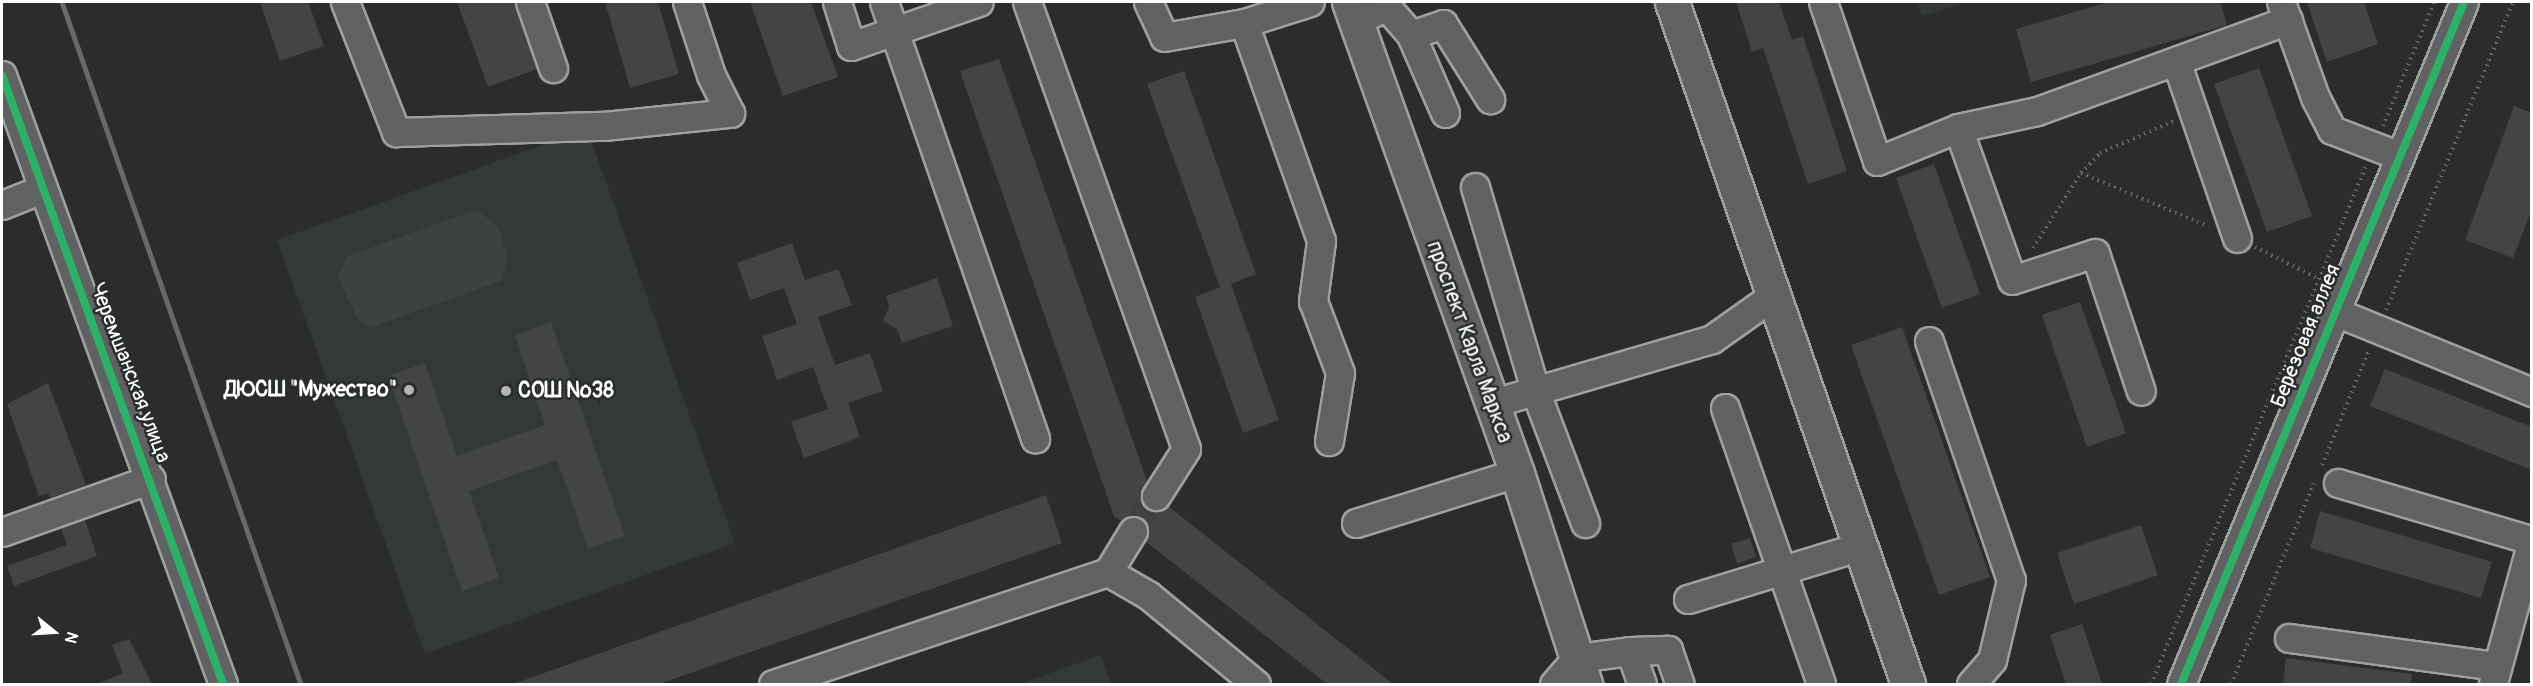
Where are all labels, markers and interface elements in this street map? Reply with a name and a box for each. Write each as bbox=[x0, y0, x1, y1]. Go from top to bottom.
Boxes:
street label: проспект Карла Маркса bbox=[1421, 238, 1517, 446]
street label: Берёзовая аллея bbox=[2266, 261, 2346, 411]
street label: Черемшанская улица bbox=[84, 280, 176, 466]
place label: ДЮСШ "Мужество" bbox=[224, 377, 397, 403]
place label: СОШ №38 bbox=[518, 378, 614, 404]
marker: ДЮСШ "Мужество" bbox=[402, 383, 416, 397]
marker: СОШ №38 bbox=[499, 384, 513, 398]
north arrow bbox=[24, 602, 84, 662]
text: N bbox=[60, 629, 82, 646]

